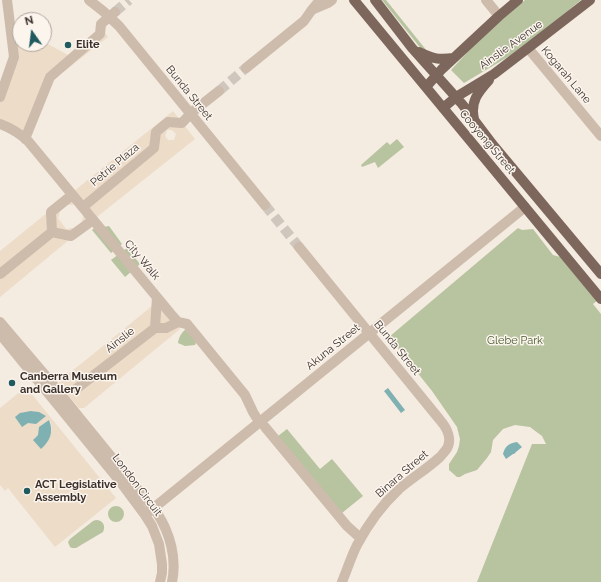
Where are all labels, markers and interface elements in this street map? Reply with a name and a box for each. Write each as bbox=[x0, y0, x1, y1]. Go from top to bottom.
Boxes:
north arrow bbox=[12, 12, 52, 52]
text: N bbox=[24, 14, 35, 28]
street label: Ainslie Avenue bbox=[477, 18, 545, 72]
place label: Elite bbox=[76, 38, 100, 52]
marker: Elite bbox=[63, 40, 73, 50]
street label: Kogarah Lane bbox=[538, 44, 594, 106]
street label: Bunda Street bbox=[163, 63, 215, 123]
street label: Cooyong Street bbox=[456, 107, 518, 177]
street label: Petrie Plaza bbox=[88, 141, 142, 189]
street label: City Walk bbox=[121, 237, 163, 283]
street label: Bunda Street bbox=[371, 318, 423, 378]
street label: Akuna Street bbox=[303, 321, 363, 373]
street label: Ainslie bbox=[103, 325, 137, 355]
park label: Glebe Park bbox=[487, 334, 543, 348]
place label: Canberra Museum and Gallery bbox=[20, 370, 117, 396]
marker: Canberra Museum and Gallery bbox=[7, 378, 17, 388]
street label: Binara Street bbox=[373, 448, 431, 500]
street label: London Circuit bbox=[109, 451, 165, 519]
place label: ACT Legislative Assembly bbox=[35, 478, 116, 504]
marker: ACT Legislative Assembly bbox=[22, 486, 32, 496]

